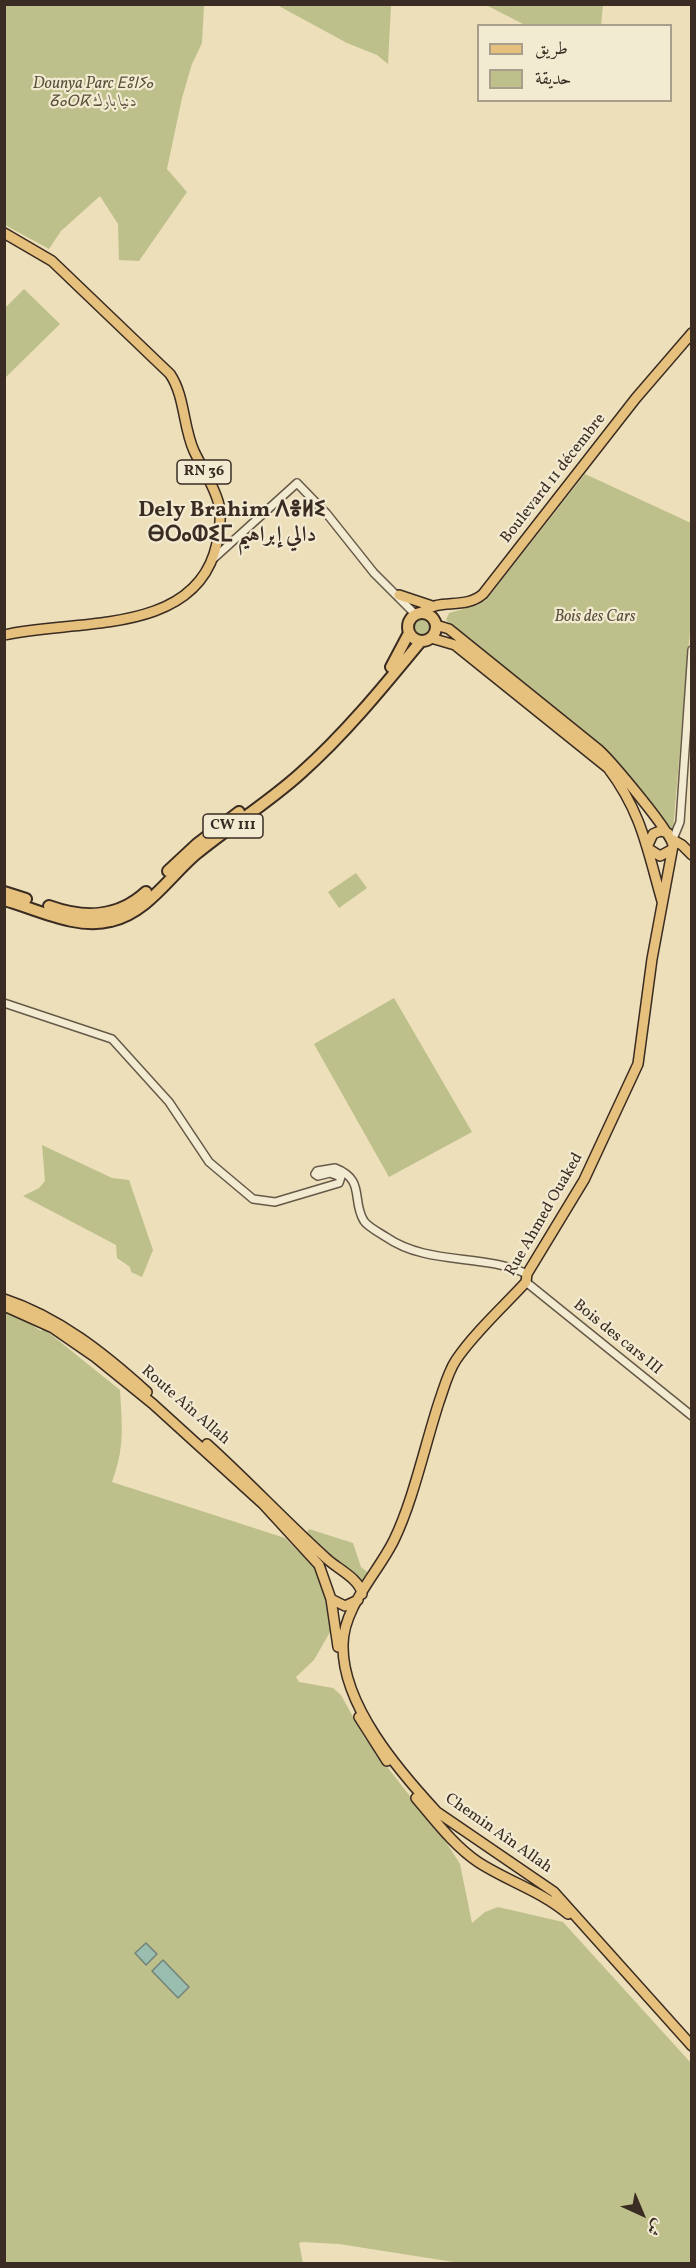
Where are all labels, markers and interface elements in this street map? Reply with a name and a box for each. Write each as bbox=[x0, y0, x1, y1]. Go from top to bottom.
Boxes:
legend bbox=[477, 24, 672, 102]
text: طريق bbox=[535, 37, 568, 62]
text: حديقة bbox=[535, 67, 571, 92]
park label: Dounya Parc ⴹⵓⵏⵢⴰ ⵒⴰⵔⴽ دنيا بارك bbox=[33, 75, 153, 113]
street label: Boulevard 11 décembre bbox=[497, 410, 611, 548]
road number: RN 36 bbox=[177, 460, 231, 484]
district label: Dely Brahim ⴷⴻⵍⵉ ⴱⵔⴰⵀⵉⵎ دالي إبراهيم bbox=[138, 499, 326, 550]
park label: Bois des Cars bbox=[554, 608, 636, 628]
road number: CW 111 bbox=[203, 814, 263, 838]
street label: Rue Ahmed Ouaked bbox=[502, 1150, 588, 1280]
street label: Bois des cars III bbox=[569, 1296, 665, 1380]
street label: Route Aîn Allah bbox=[137, 1362, 233, 1450]
street label: Chemin Aîn Allah bbox=[441, 1790, 555, 1878]
north arrow bbox=[612, 2184, 672, 2244]
text: ش bbox=[641, 2214, 668, 2240]

